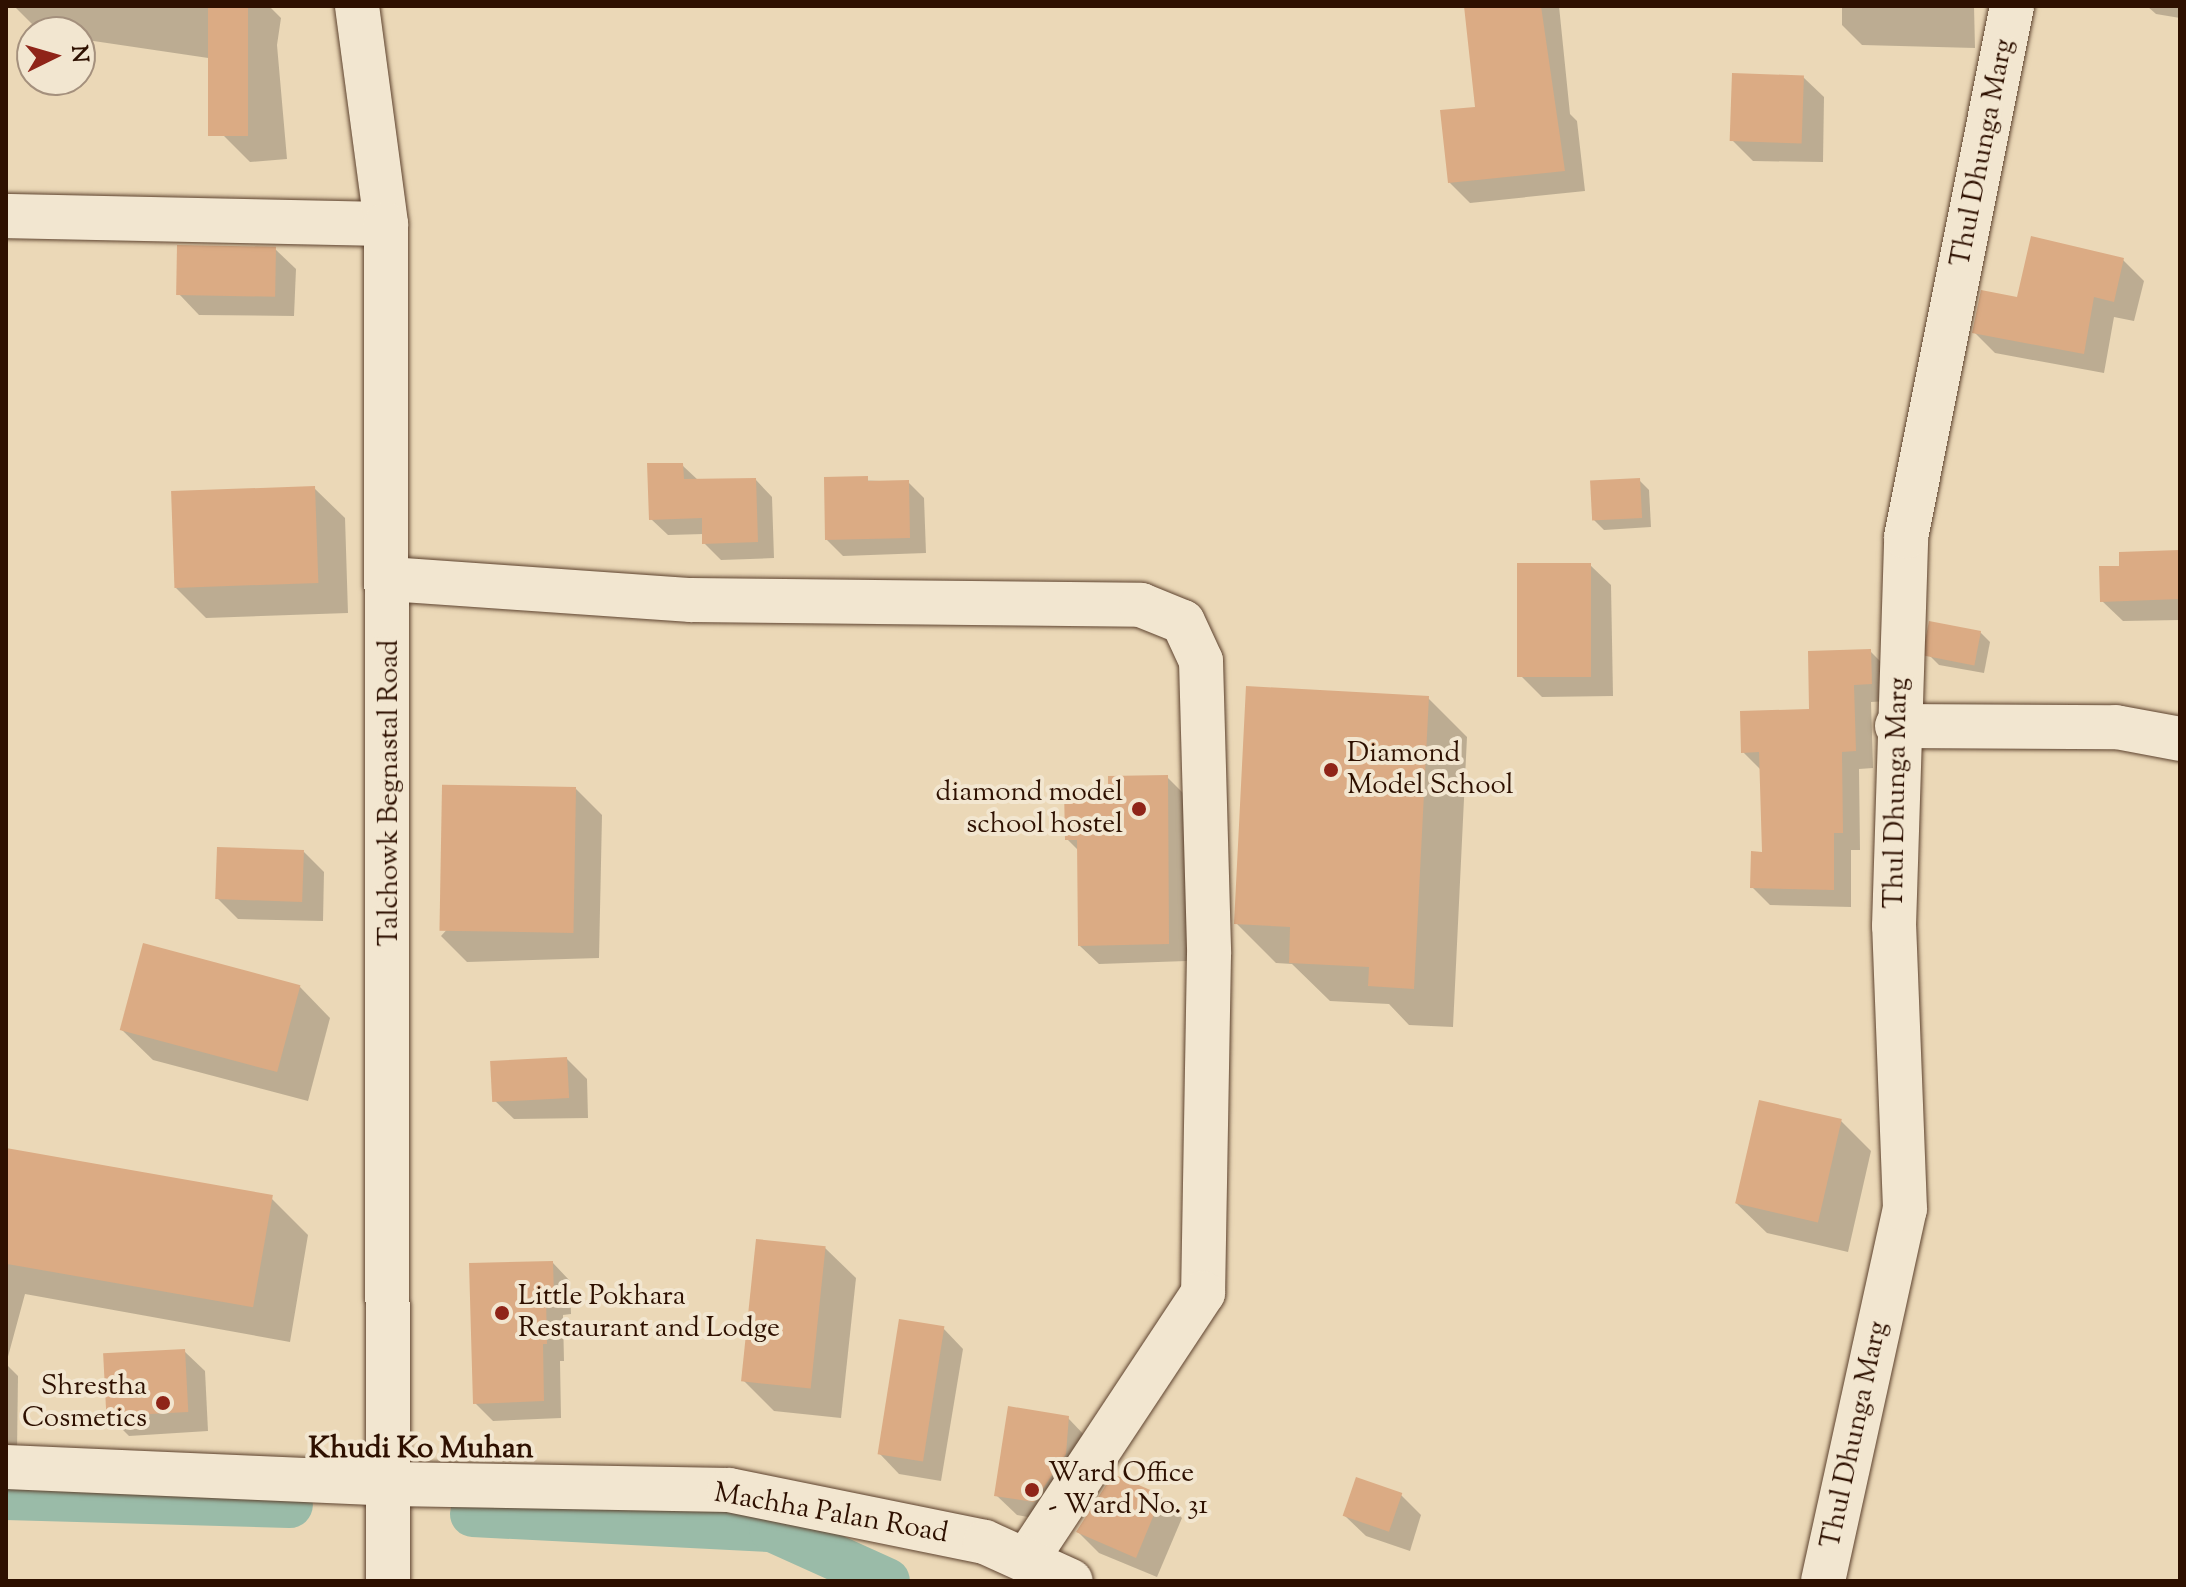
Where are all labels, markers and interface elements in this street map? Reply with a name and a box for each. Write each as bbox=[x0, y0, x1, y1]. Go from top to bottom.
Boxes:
north arrow bbox=[16, 16, 96, 96]
street label: Thul Dhunga Marg bbox=[1944, 36, 2022, 270]
text: N bbox=[61, 44, 95, 64]
street label: Talchowk Begnastal Road bbox=[373, 640, 407, 946]
street label: Thul Dhunga Marg bbox=[1878, 677, 1916, 909]
place label: Diamond Model School bbox=[1347, 737, 1514, 803]
marker: Diamond Model School bbox=[1322, 761, 1340, 779]
place label: diamond model school hostel bbox=[936, 776, 1123, 842]
marker: diamond model school hostel bbox=[1130, 800, 1148, 818]
place label: Little Pokhara Restaurant and Lodge bbox=[518, 1280, 780, 1346]
marker: Little Pokhara Restaurant and Lodge bbox=[493, 1304, 511, 1322]
street label: Thul Dhunga Marg bbox=[1815, 1318, 1895, 1552]
place label: Shrestha Cosmetics bbox=[22, 1370, 147, 1436]
marker: Shrestha Cosmetics bbox=[154, 1394, 172, 1412]
district label: Khudi Ko Muhan bbox=[309, 1432, 533, 1468]
place label: Ward Office - Ward No. 31 bbox=[1048, 1457, 1208, 1523]
street label: Machha Palan Road bbox=[711, 1477, 951, 1551]
marker: Ward Office - Ward No. 31 bbox=[1023, 1481, 1041, 1499]

